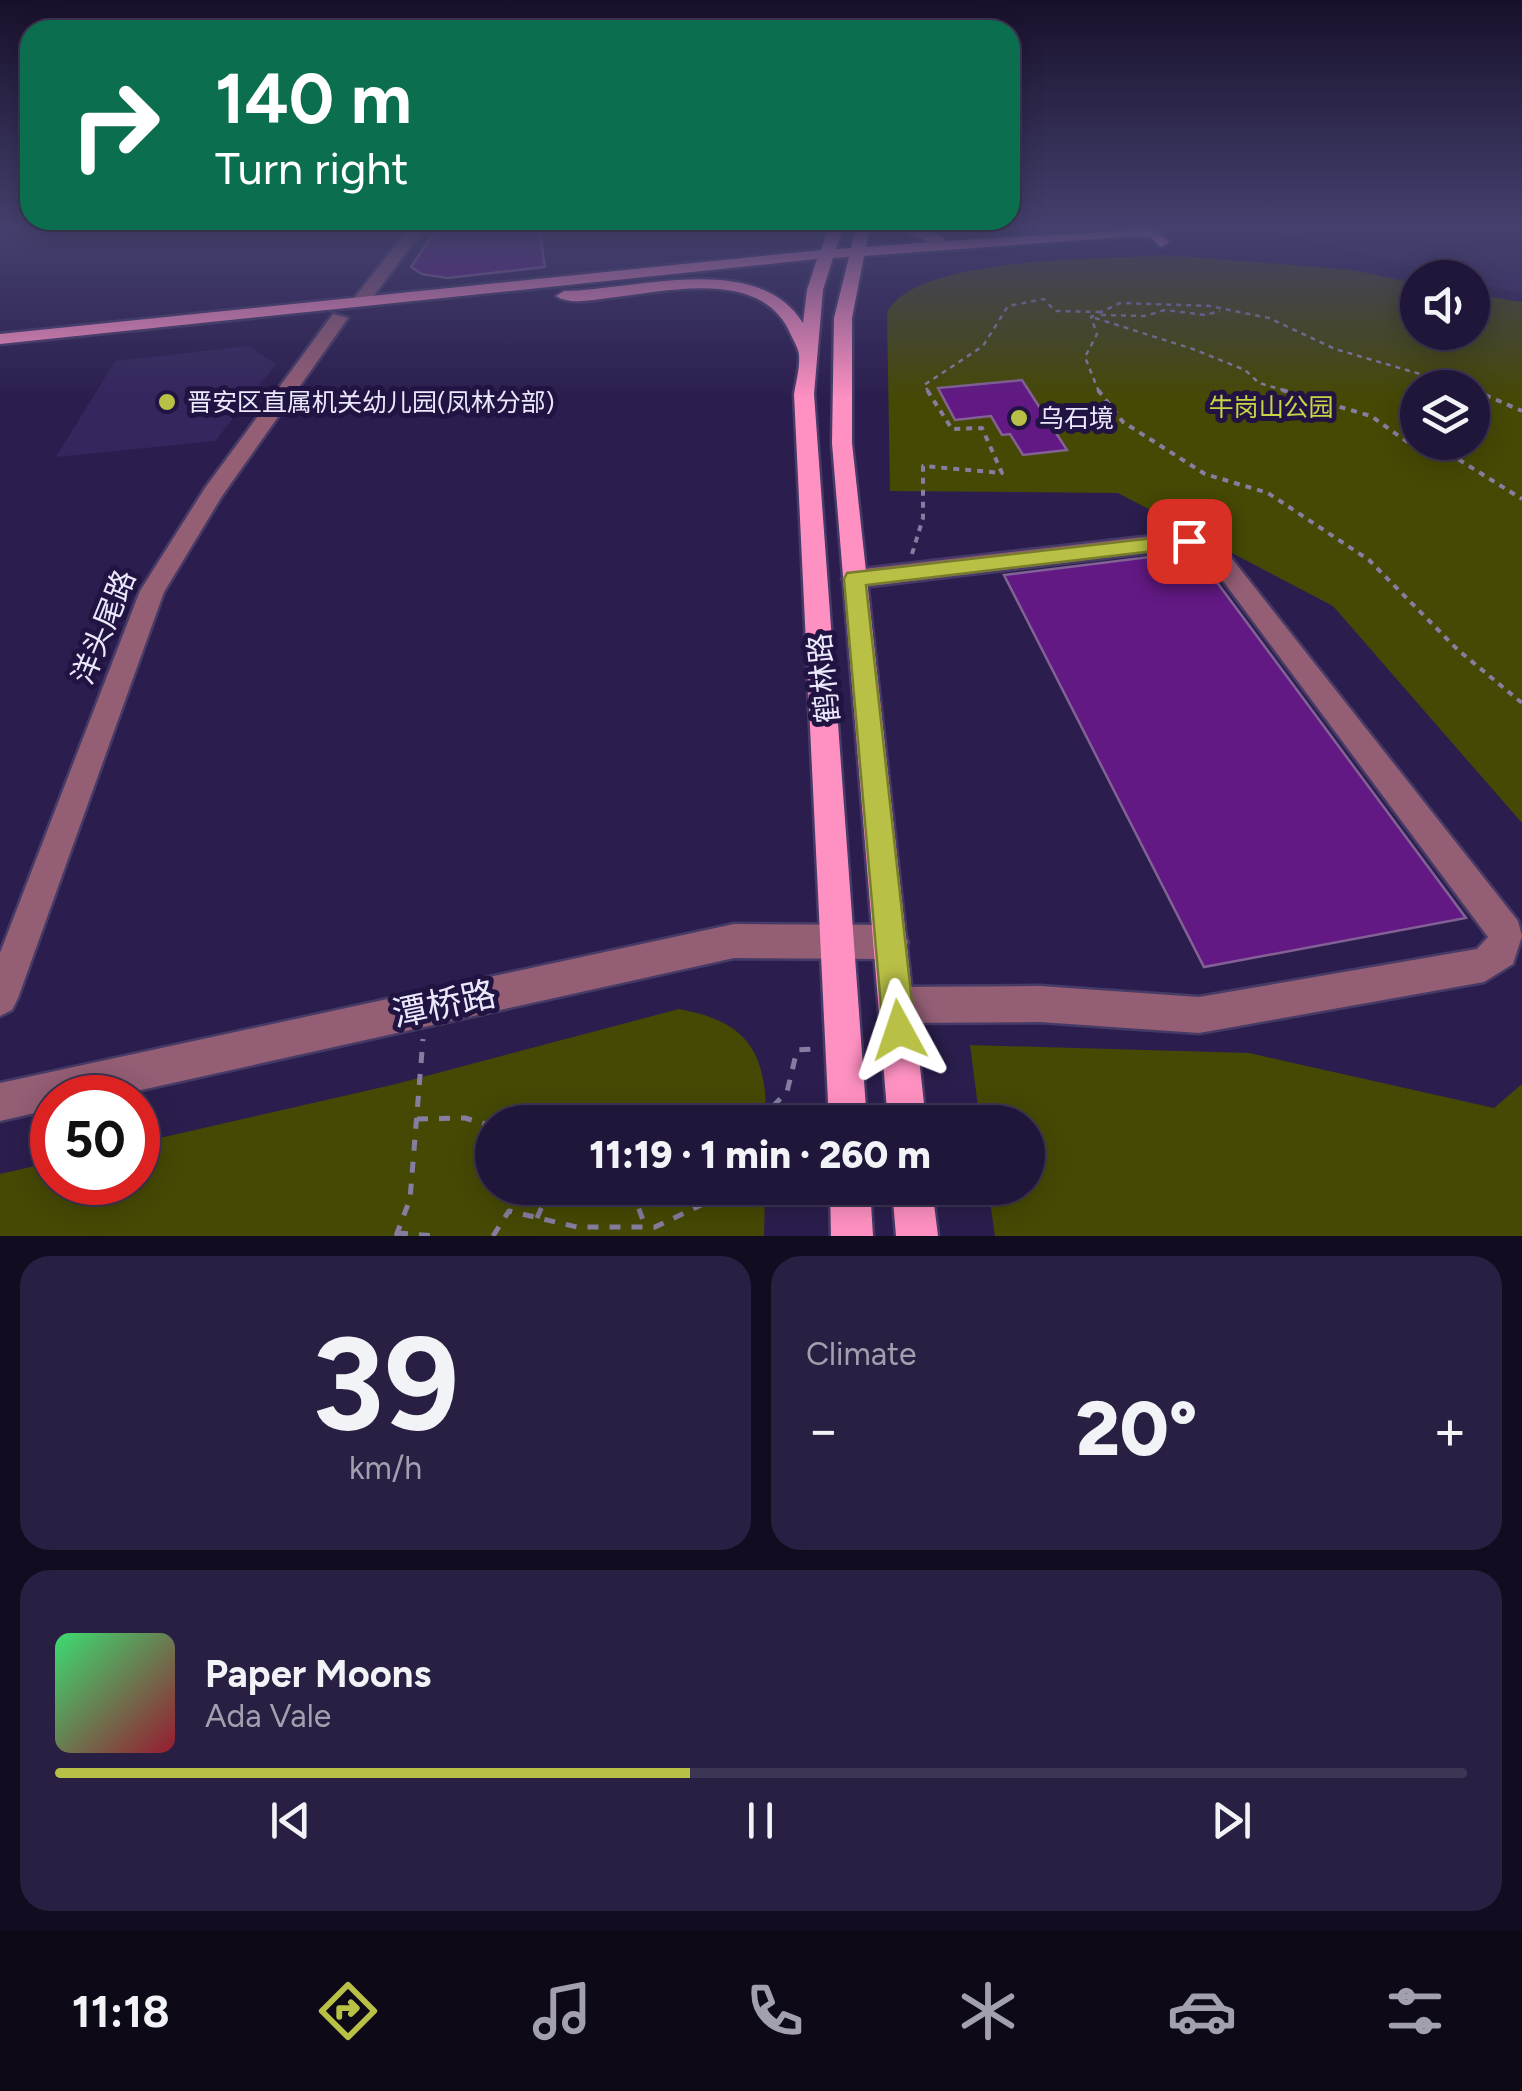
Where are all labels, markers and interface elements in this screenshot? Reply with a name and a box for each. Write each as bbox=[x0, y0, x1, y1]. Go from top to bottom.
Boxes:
text: 140 m bbox=[215, 56, 412, 141]
icon: right bbox=[50, 60, 180, 190]
text: Turn right bbox=[215, 141, 408, 195]
map controls bbox=[1400, 260, 1490, 460]
button: sound bbox=[1400, 260, 1490, 350]
button: layers bbox=[1400, 370, 1490, 460]
place label: 晋安区直属机关幼儿园(凤林分部) bbox=[187, 387, 555, 417]
marker: 晋安区直属机关幼儿园(凤林分部) bbox=[156, 391, 178, 413]
park label: 牛岗山公园 bbox=[1208, 392, 1334, 422]
place label: 乌石境 bbox=[1039, 403, 1114, 433]
marker: 乌石境 bbox=[1008, 407, 1030, 429]
pin bbox=[1147, 499, 1232, 584]
icon: arrive bbox=[1162, 514, 1217, 569]
street label: 洋头尾路 bbox=[64, 564, 143, 689]
street label: 鹤林路 bbox=[800, 631, 847, 725]
street label: 潭桥路 bbox=[388, 973, 500, 1035]
position arrow bbox=[847, 978, 951, 1082]
speed limit sign: 50 bbox=[30, 1075, 160, 1205]
text: 11:19 · 1 min · 260 m bbox=[589, 1132, 931, 1178]
text: 39 bbox=[312, 1306, 459, 1462]
text: Climate bbox=[806, 1335, 917, 1373]
text: 20° bbox=[1076, 1384, 1197, 1474]
text: − bbox=[806, 1397, 840, 1463]
text: + bbox=[1433, 1397, 1467, 1463]
text: km/h bbox=[349, 1449, 422, 1487]
text: Paper Moons bbox=[205, 1651, 431, 1697]
text: Ada Vale bbox=[205, 1697, 331, 1735]
icon: previous bbox=[263, 1793, 318, 1848]
icon: pause bbox=[733, 1793, 788, 1848]
icon: next bbox=[1204, 1793, 1259, 1848]
icon: directions bbox=[313, 1976, 383, 2046]
icon: music bbox=[527, 1976, 597, 2046]
icon: phone bbox=[740, 1976, 810, 2046]
icon: climate bbox=[953, 1976, 1023, 2046]
icon: car bbox=[1167, 1976, 1237, 2046]
icon: filters bbox=[1380, 1976, 1450, 2046]
text: 11:18 bbox=[72, 1984, 170, 2038]

